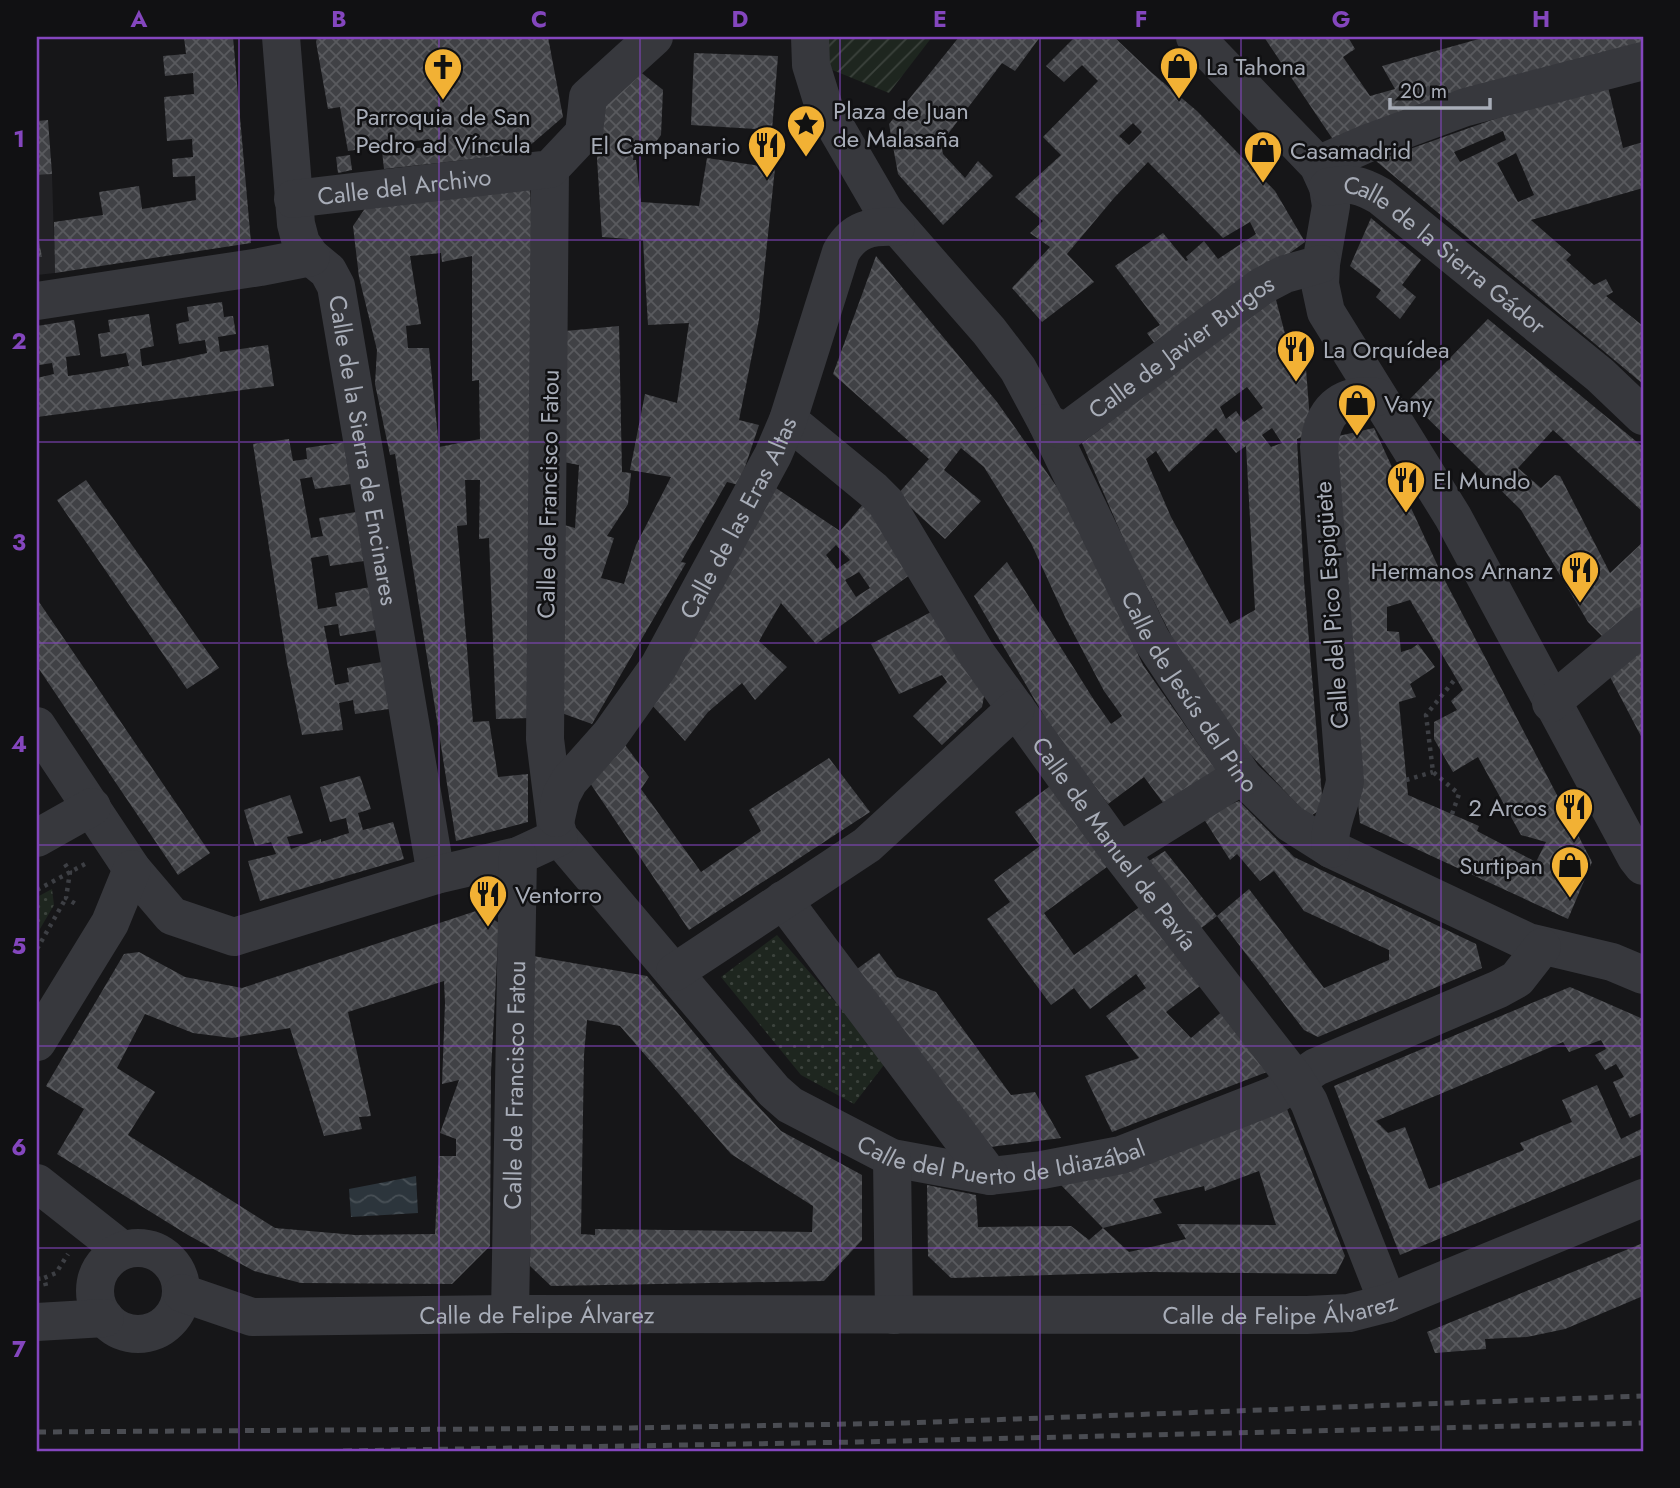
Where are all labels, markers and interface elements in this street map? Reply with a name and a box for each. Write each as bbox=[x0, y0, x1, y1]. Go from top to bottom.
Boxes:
text: A bbox=[130, 2, 148, 36]
text: B bbox=[331, 2, 347, 36]
text: C bbox=[531, 2, 547, 36]
text: D bbox=[732, 2, 749, 36]
text: E bbox=[933, 2, 947, 36]
text: F bbox=[1135, 2, 1147, 36]
text: G bbox=[1332, 2, 1350, 36]
text: H bbox=[1532, 2, 1550, 36]
shop icon: La Tahona bbox=[1158, 45, 1200, 100]
church icon: Parroquia de San Pedro ad Víncula bbox=[422, 46, 464, 101]
place label: La Tahona bbox=[1206, 49, 1306, 84]
scale bar bbox=[1390, 66, 1489, 110]
text: 20 m bbox=[1400, 76, 1447, 106]
place label: Plaza de Juan de Malasaña bbox=[833, 93, 969, 156]
place label: Parroquia de San Pedro ad Víncula bbox=[356, 99, 530, 162]
place icon: Plaza de Juan de Malasaña bbox=[785, 103, 827, 158]
text: 1 bbox=[13, 122, 25, 156]
restaurant icon: El Campanario bbox=[746, 124, 788, 179]
place label: El Campanario bbox=[590, 128, 740, 163]
shop icon: Casamadrid bbox=[1242, 129, 1284, 184]
place label: Casamadrid bbox=[1290, 133, 1411, 168]
street label: Calle del Archivo bbox=[315, 158, 493, 214]
street label: Calle de la Sierra Gádor bbox=[1342, 167, 1554, 342]
street label: Calle de Javier Burgos bbox=[1081, 265, 1280, 427]
street label: Calle de la Sierra de Encinares bbox=[320, 292, 407, 608]
text: 2 bbox=[11, 324, 27, 358]
restaurant icon: La Orquídea bbox=[1275, 328, 1317, 383]
place label: La Orquídea bbox=[1323, 332, 1449, 367]
street label: Calle de Francisco Fatou bbox=[528, 369, 568, 619]
shop icon: Vany bbox=[1336, 382, 1378, 437]
place label: Vany bbox=[1384, 386, 1432, 421]
street label: Calle de las Eras Altas bbox=[670, 411, 805, 625]
restaurant icon: El Mundo bbox=[1385, 459, 1427, 514]
place label: El Mundo bbox=[1433, 463, 1530, 498]
street label: Calle del Pico Espigüete bbox=[1305, 480, 1357, 730]
text: 3 bbox=[12, 525, 26, 559]
restaurant icon: Hermanos Arnanz bbox=[1559, 549, 1601, 604]
place label: Hermanos Arnanz bbox=[1371, 553, 1553, 588]
street label: Calle de Jesús del Pino bbox=[1113, 585, 1266, 800]
text: 4 bbox=[11, 727, 27, 761]
street label: Calle de Manuel de Pavía bbox=[1024, 729, 1206, 957]
restaurant icon: 2 Arcos bbox=[1553, 786, 1595, 841]
place label: 2 Arcos bbox=[1468, 790, 1547, 825]
shop icon: Surtipan bbox=[1549, 844, 1591, 899]
place label: Surtipan bbox=[1459, 848, 1543, 883]
restaurant icon: Ventorro bbox=[467, 873, 509, 928]
place label: Ventorro bbox=[515, 877, 602, 912]
text: 5 bbox=[12, 929, 26, 963]
street label: Calle de Francisco Fatou bbox=[494, 960, 534, 1210]
street label: Calle del Puerto de Idiazábal bbox=[855, 1122, 1149, 1156]
text: Calle del Puerto de Idiazábal bbox=[851, 1125, 1150, 1194]
text: 6 bbox=[11, 1130, 27, 1164]
street label: Calle de Felipe Álvarez bbox=[1162, 1284, 1402, 1333]
street label: Calle de Felipe Álvarez bbox=[419, 1296, 655, 1333]
text: 7 bbox=[12, 1332, 26, 1366]

